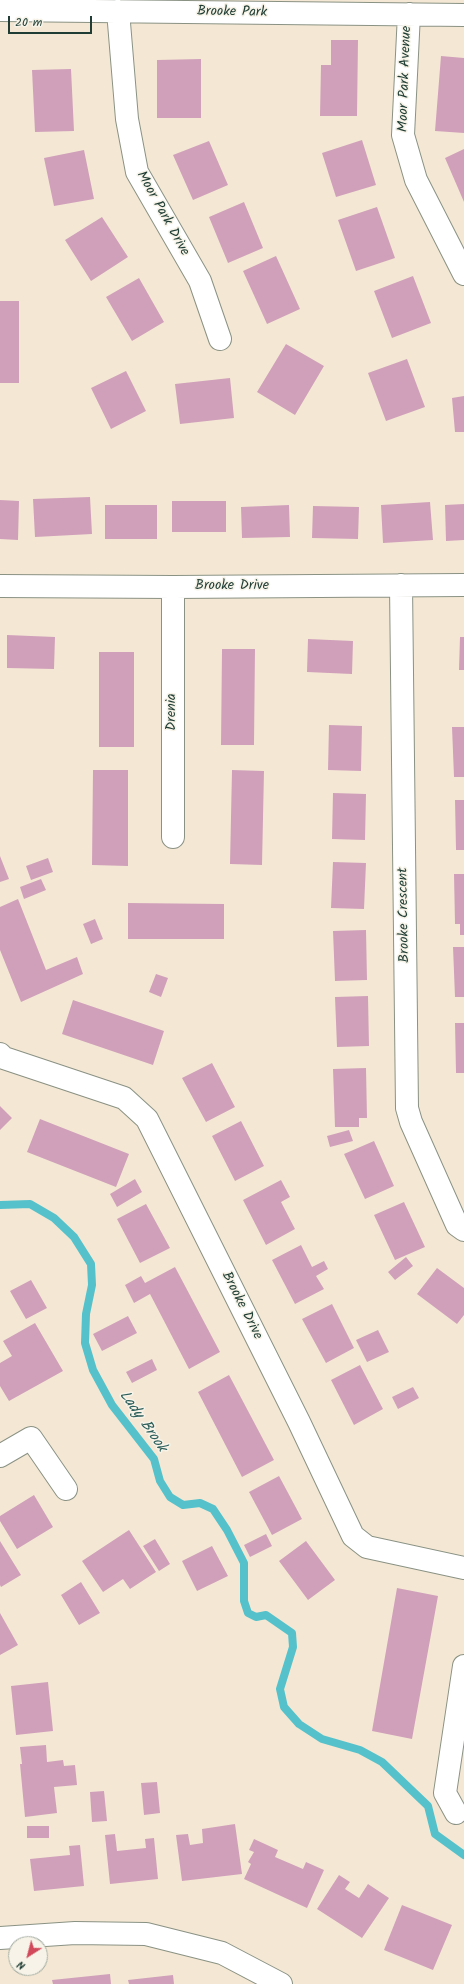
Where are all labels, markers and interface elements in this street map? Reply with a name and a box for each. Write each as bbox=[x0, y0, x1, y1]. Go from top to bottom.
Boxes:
street label: Brooke Park bbox=[197, 4, 267, 22]
scale bar bbox=[10, 8, 94, 34]
text: 20 m bbox=[15, 13, 42, 32]
street label: Moor Park Avenue bbox=[396, 26, 416, 132]
street label: Moor Park Drive bbox=[132, 169, 192, 259]
street label: Brooke Drive bbox=[195, 579, 269, 595]
street label: Drenia bbox=[165, 693, 181, 731]
street label: Brooke Crescent bbox=[396, 867, 414, 963]
street label: Brooke Drive bbox=[217, 1269, 265, 1343]
water label: Lady Brook bbox=[114, 1388, 170, 1456]
north arrow bbox=[8, 1936, 48, 1976]
text: N bbox=[13, 1956, 30, 1974]

